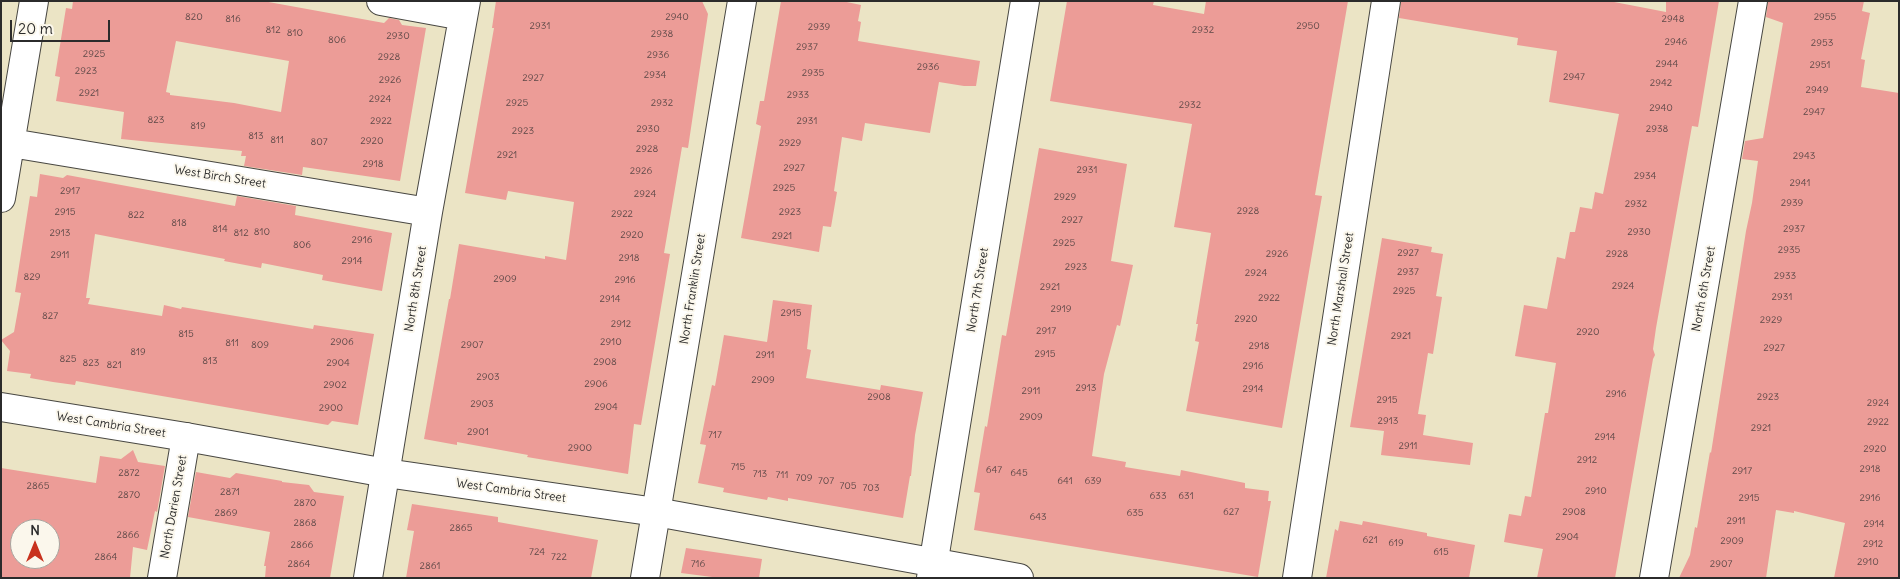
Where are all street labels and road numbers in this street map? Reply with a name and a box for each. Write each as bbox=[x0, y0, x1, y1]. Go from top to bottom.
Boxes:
street label: West Birch Street bbox=[173, 163, 267, 191]
street label: North Marshall Street bbox=[1325, 231, 1357, 347]
street label: North Franklin Street bbox=[677, 233, 709, 345]
street label: North 8th Street bbox=[402, 245, 430, 333]
street label: North 6th Street bbox=[1689, 245, 1719, 333]
street label: North 7th Street bbox=[964, 247, 992, 333]
street label: West Cambria Street bbox=[55, 409, 167, 441]
street label: North Darien Street bbox=[158, 454, 190, 560]
street label: West Cambria Street bbox=[455, 476, 567, 506]

